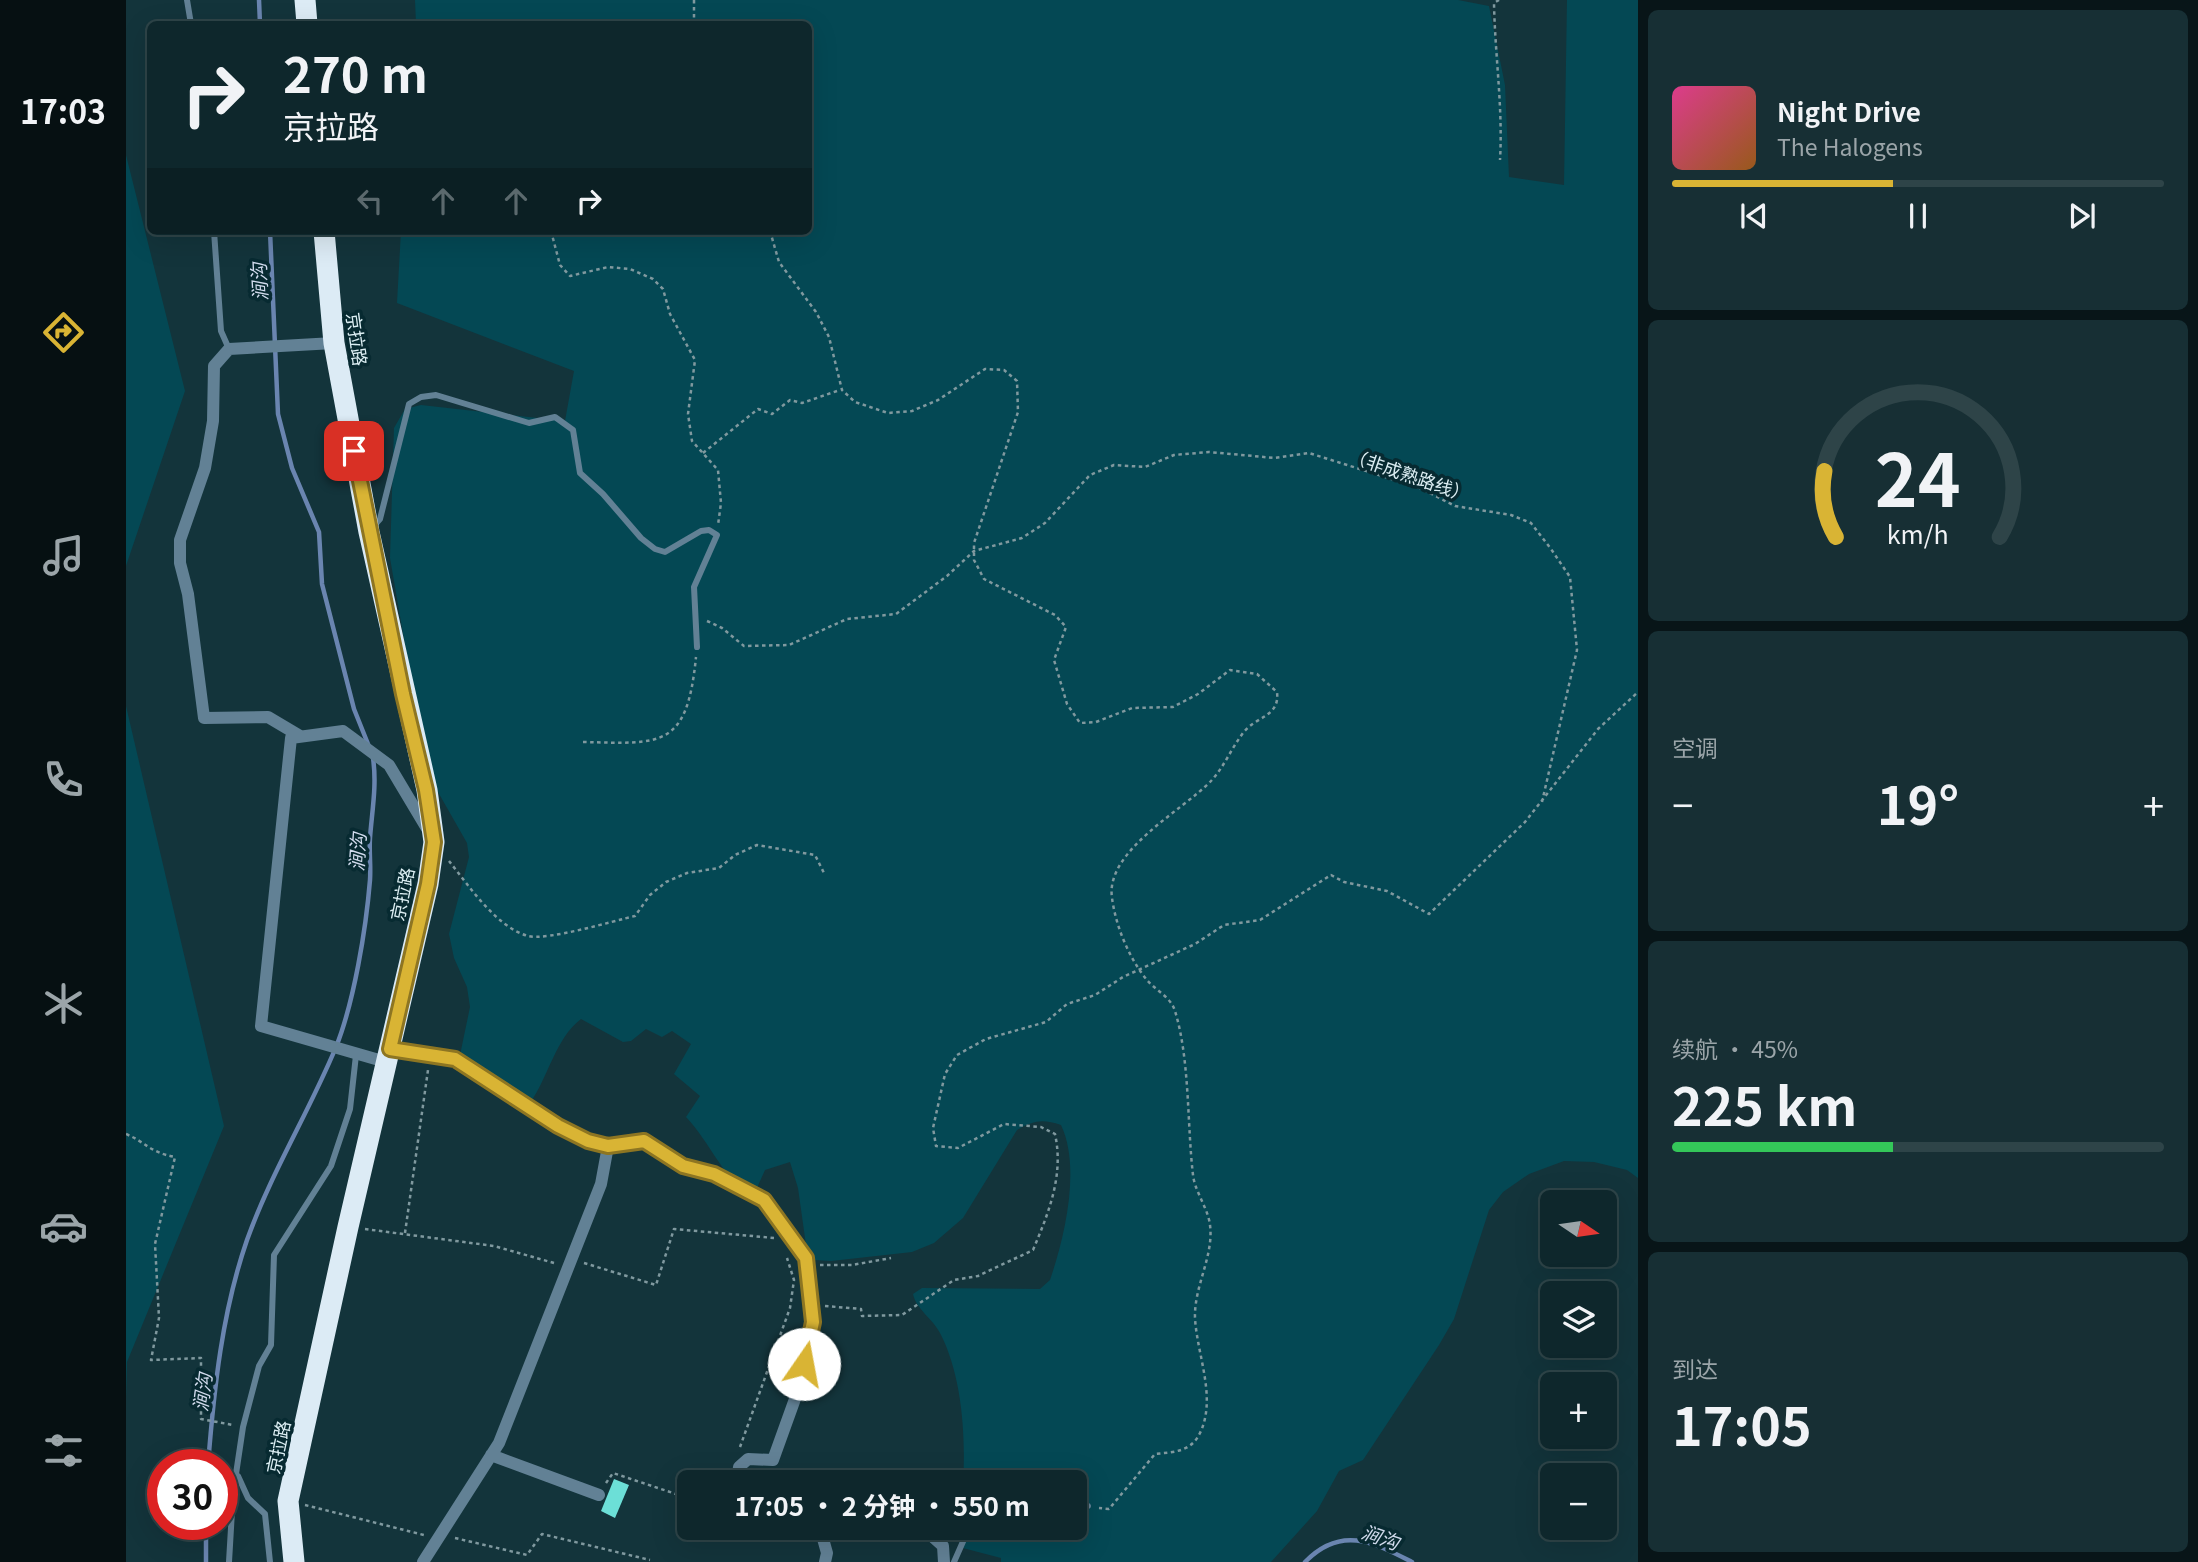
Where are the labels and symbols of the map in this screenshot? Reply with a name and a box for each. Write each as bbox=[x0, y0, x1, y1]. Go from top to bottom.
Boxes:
water label: 涧沟 bbox=[243, 260, 272, 302]
street label: 京拉路 bbox=[341, 310, 375, 368]
pin bbox=[324, 421, 384, 481]
street label: （非成熟路线） bbox=[1346, 441, 1474, 507]
water label: 涧沟 bbox=[341, 830, 371, 872]
street label: 京拉路 bbox=[383, 865, 419, 923]
north arrow bbox=[1540, 1190, 1617, 1267]
position arrow bbox=[767, 1327, 841, 1401]
water label: 涧沟 bbox=[185, 1370, 217, 1413]
street label: 京拉路 bbox=[259, 1418, 295, 1476]
speed limit sign: 30 bbox=[147, 1449, 238, 1540]
water label: 涧沟 bbox=[1359, 1517, 1405, 1556]

